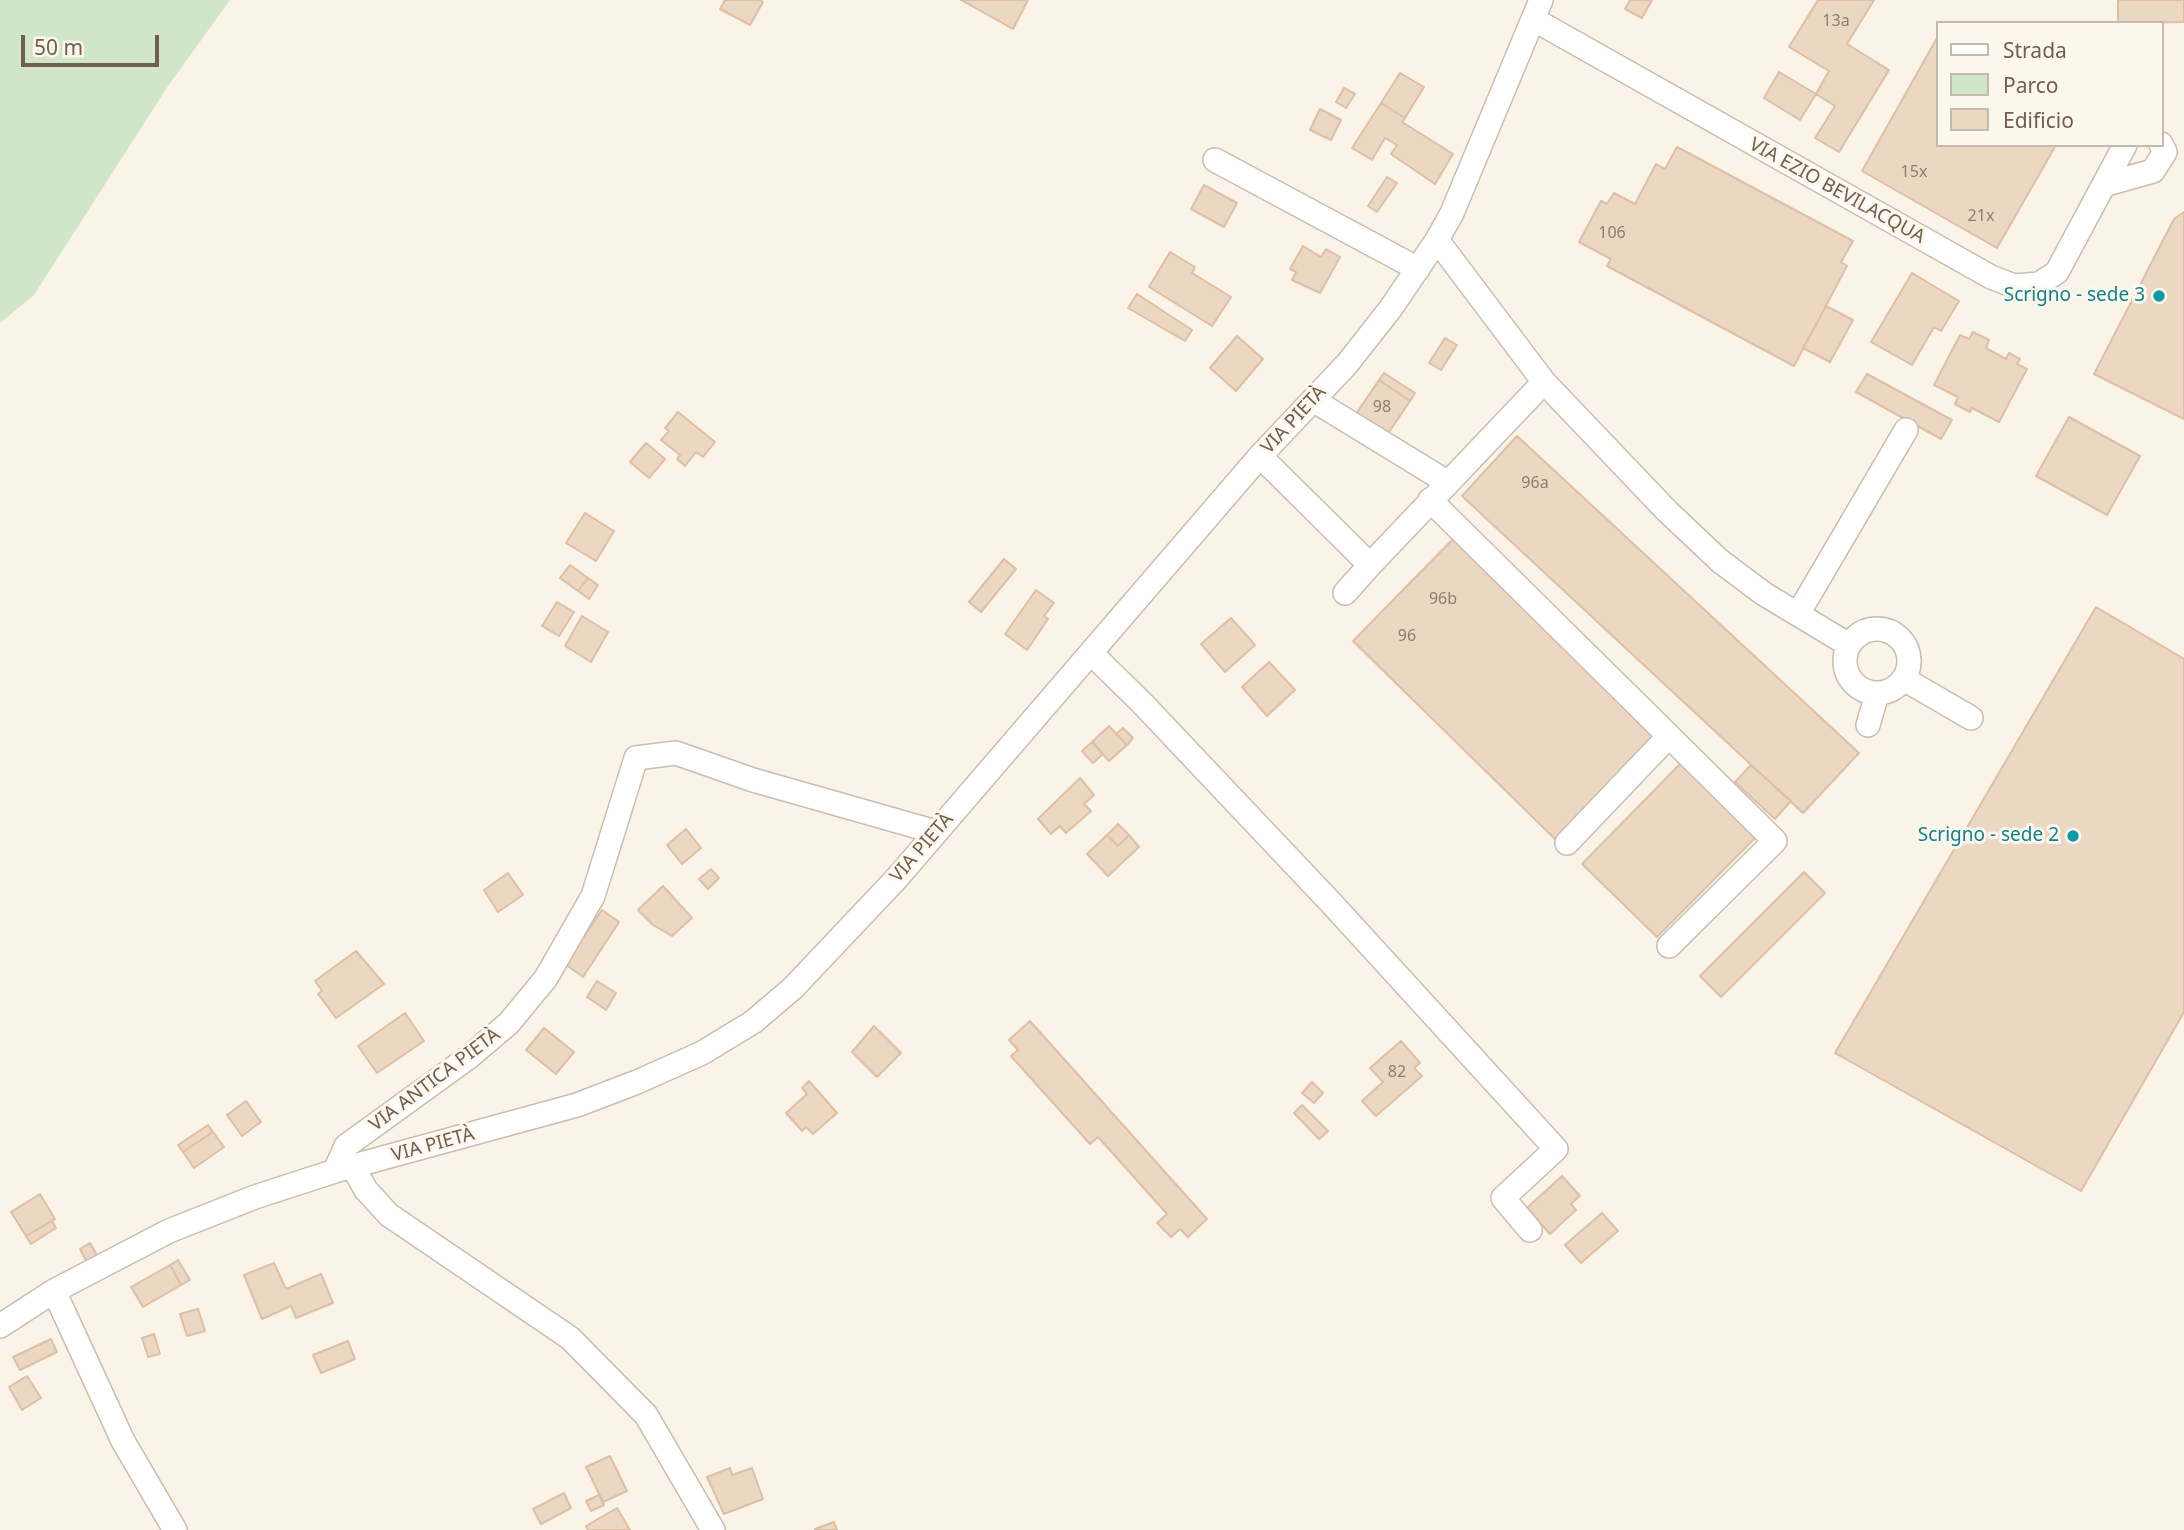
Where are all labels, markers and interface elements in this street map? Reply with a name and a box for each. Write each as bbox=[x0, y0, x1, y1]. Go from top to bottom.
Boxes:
house number: 13a bbox=[1822, 11, 1850, 31]
scale bar bbox=[24, 21, 163, 65]
legend bbox=[1936, 21, 2163, 147]
text: 50 m bbox=[34, 33, 83, 61]
text: Strada bbox=[2003, 36, 2067, 64]
text: Parco bbox=[2003, 71, 2059, 99]
text: Edificio bbox=[2003, 106, 2074, 134]
street label: VIA EZIO BEVILACQUA bbox=[1745, 133, 1929, 249]
house number: 15x bbox=[1901, 162, 1927, 182]
house number: 21x bbox=[1968, 206, 1994, 226]
house number: 106 bbox=[1598, 223, 1626, 243]
place label: Scrigno - sede 3 bbox=[2004, 285, 2145, 307]
marker: Scrigno - sede 3 bbox=[2151, 288, 2167, 304]
street label: VIA PIETÀ bbox=[1257, 381, 1331, 459]
house number: 98 bbox=[1373, 397, 1391, 417]
house number: 96a bbox=[1521, 473, 1549, 493]
house number: 96b bbox=[1429, 589, 1457, 609]
house number: 96 bbox=[1398, 626, 1416, 646]
street label: VIA PIETÀ bbox=[886, 809, 958, 887]
place label: Scrigno - sede 2 bbox=[1918, 825, 2059, 847]
marker: Scrigno - sede 2 bbox=[2065, 828, 2081, 844]
street label: VIA ANTICA PIETÀ bbox=[365, 1024, 505, 1136]
house number: 82 bbox=[1388, 1062, 1406, 1082]
street label: VIA PIETÀ bbox=[389, 1123, 477, 1167]

